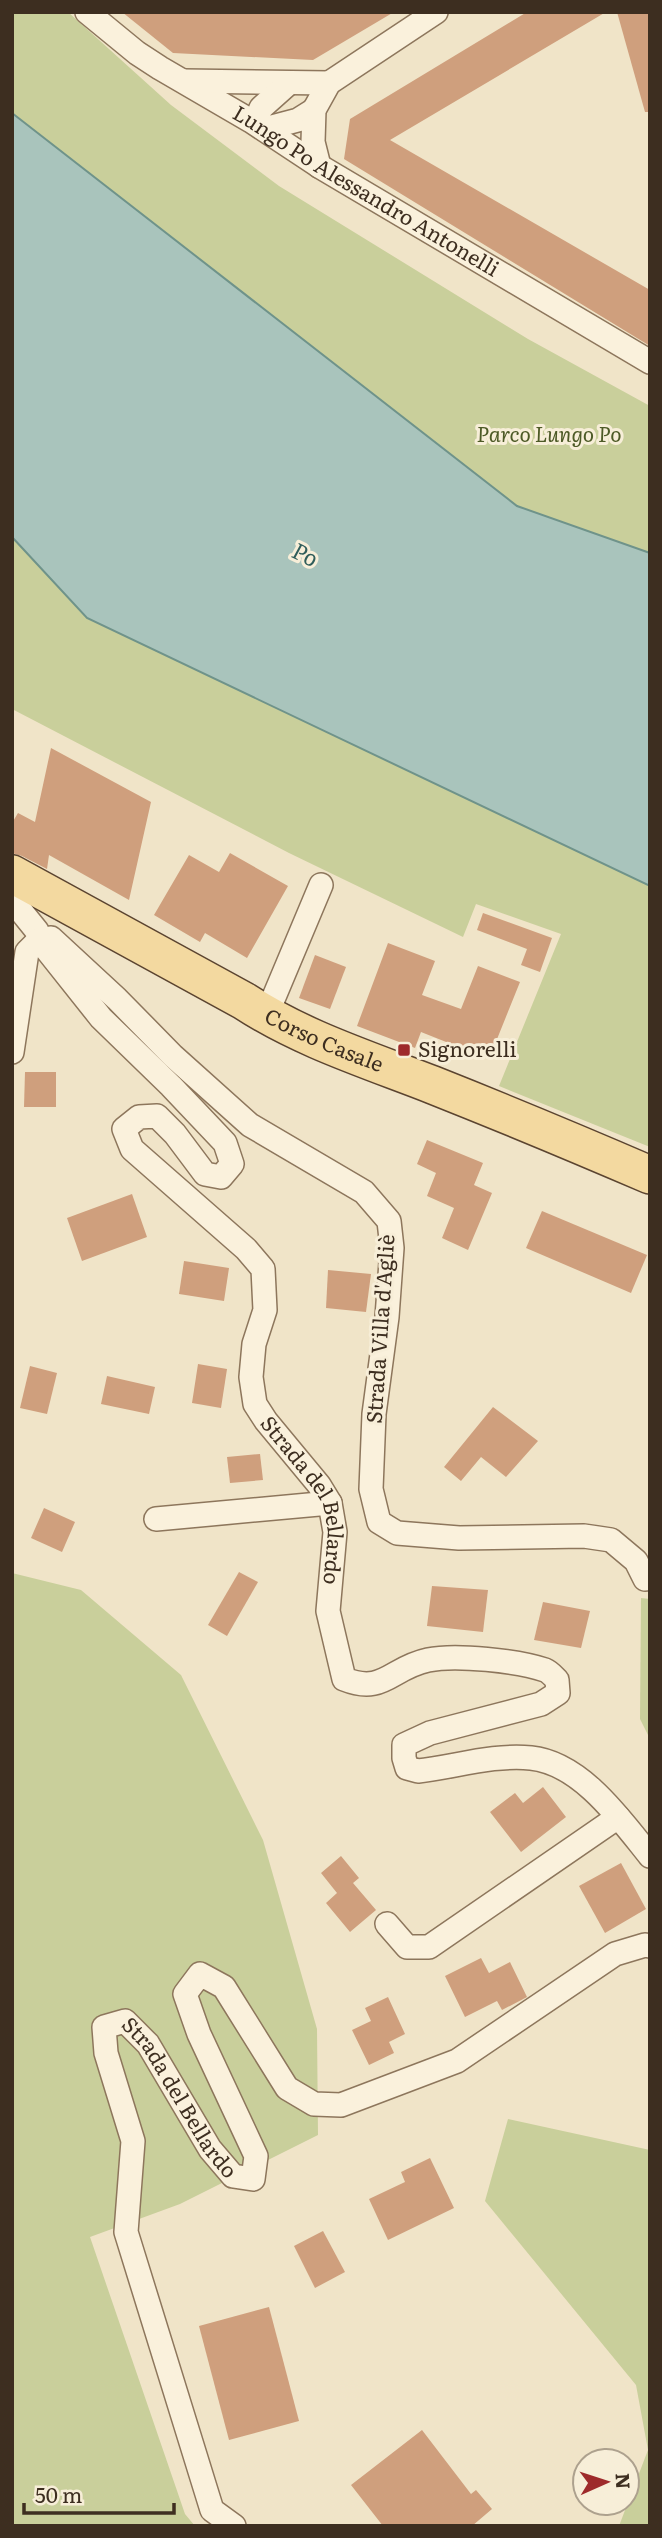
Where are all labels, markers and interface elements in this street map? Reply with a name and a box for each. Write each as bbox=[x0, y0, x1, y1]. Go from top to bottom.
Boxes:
street label: Lungo Po Alessandro Antonelli bbox=[228, 96, 506, 282]
park label: Parco Lungo Po bbox=[477, 417, 621, 448]
water label: Po bbox=[287, 532, 325, 574]
street label: Corso Casale bbox=[260, 999, 389, 1078]
place label: Signorelli bbox=[418, 1032, 517, 1063]
marker: Signorelli bbox=[396, 1042, 412, 1058]
street label: Strada Villa d'Agliè bbox=[356, 1233, 401, 1424]
street label: Strada del Bellardo bbox=[255, 1408, 353, 1586]
street label: Strada del Bellardo bbox=[116, 2008, 246, 2184]
north arrow bbox=[571, 2447, 641, 2517]
scale bar bbox=[24, 2472, 175, 2516]
text: N bbox=[610, 2472, 638, 2490]
text: 50 m bbox=[35, 2478, 82, 2509]

